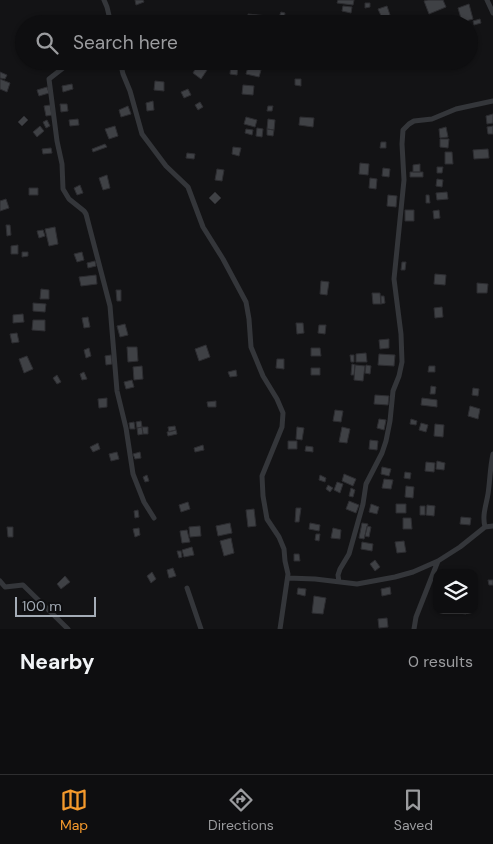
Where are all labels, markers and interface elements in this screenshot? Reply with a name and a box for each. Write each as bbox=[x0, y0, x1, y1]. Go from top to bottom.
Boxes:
search box bbox=[15, 15, 478, 70]
icon: search bbox=[33, 29, 61, 57]
text: Search here bbox=[73, 30, 178, 55]
map controls bbox=[433, 569, 478, 614]
button: layers bbox=[433, 569, 478, 614]
scale bar bbox=[15, 594, 96, 617]
text: 100 m bbox=[22, 597, 62, 615]
text: Nearby bbox=[20, 648, 94, 676]
text: 0 results bbox=[408, 651, 473, 672]
tab: Map bbox=[60, 786, 88, 834]
tab: Directions bbox=[208, 786, 274, 834]
tab: Saved bbox=[394, 786, 433, 834]

